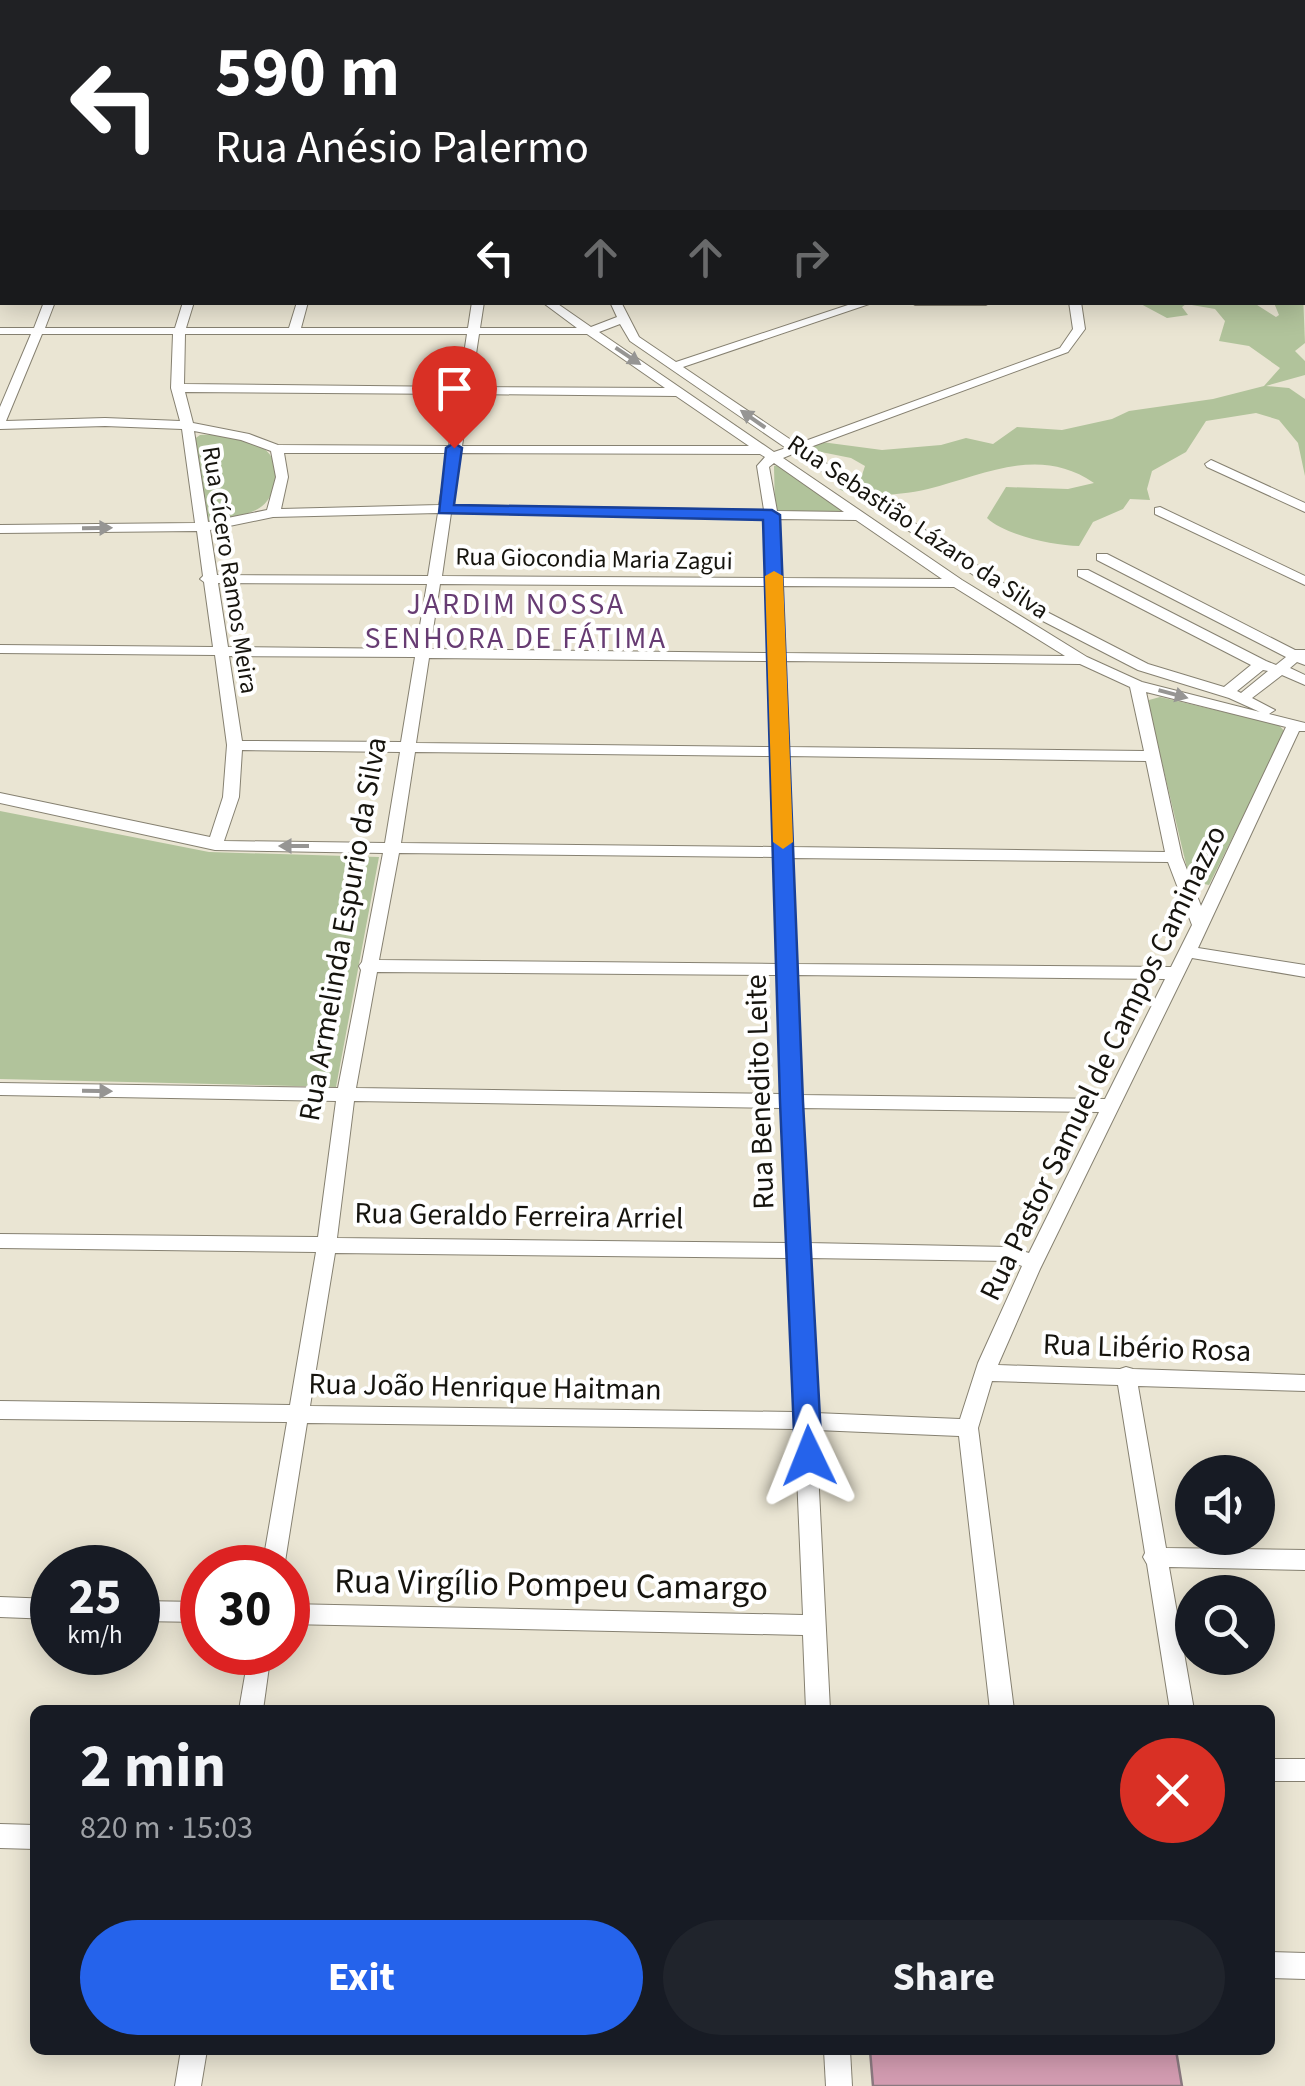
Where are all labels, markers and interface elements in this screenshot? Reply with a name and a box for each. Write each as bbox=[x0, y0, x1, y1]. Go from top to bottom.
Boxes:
text: 590 m bbox=[215, 23, 400, 123]
icon: left bbox=[50, 40, 180, 170]
text: Rua Anésio Palermo bbox=[215, 116, 589, 180]
icon: left bbox=[468, 230, 523, 285]
icon: ahead bbox=[573, 230, 628, 285]
icon: ahead bbox=[678, 230, 733, 285]
icon: right bbox=[783, 230, 838, 285]
pin bbox=[412, 346, 497, 449]
one-way arrow bbox=[615, 347, 642, 365]
icon: arrive bbox=[427, 361, 482, 416]
one-way arrow bbox=[739, 410, 766, 429]
street label: Rua Sebastião Lázaro da Silva bbox=[780, 426, 1056, 628]
street label: Rua Cícero Ramos Meira bbox=[193, 444, 267, 696]
one-way arrow bbox=[82, 520, 114, 536]
street label: Rua Giocondia Maria Zagui bbox=[455, 539, 733, 579]
district label: JARDIM NOSSA SENHORA DE FÁTIMA bbox=[364, 583, 668, 660]
one-way arrow bbox=[1158, 687, 1189, 703]
street label: Rua Armelinda Espurio da Silva bbox=[288, 734, 398, 1124]
street label: Rua Pastor Samuel de Campos Caminazzo bbox=[969, 818, 1237, 1308]
one-way arrow bbox=[278, 838, 310, 854]
street label: Rua Benedito Leite bbox=[734, 974, 786, 1210]
one-way arrow bbox=[82, 1083, 114, 1099]
street label: Rua Geraldo Ferreira Arriel bbox=[354, 1192, 684, 1240]
street label: Rua Libério Rosa bbox=[1042, 1323, 1252, 1373]
street label: Rua João Henrique Haitman bbox=[308, 1362, 662, 1412]
position arrow bbox=[757, 1404, 861, 1508]
map controls bbox=[1175, 1455, 1275, 1675]
button: sound bbox=[1175, 1455, 1275, 1555]
speed limit sign: 30 bbox=[180, 1545, 310, 1675]
street label: Rua Virgílio Pompeu Camargo bbox=[334, 1556, 768, 1614]
text: 25 bbox=[69, 1562, 121, 1633]
button: search bbox=[1175, 1575, 1275, 1675]
text: km/h bbox=[67, 1617, 123, 1653]
text: 2 min bbox=[80, 1725, 226, 1810]
button: close bbox=[1120, 1738, 1225, 1843]
text: 820 m · 15:03 bbox=[80, 1805, 253, 1851]
button: Exit bbox=[80, 1920, 643, 2035]
button: Share bbox=[663, 1920, 1225, 2035]

